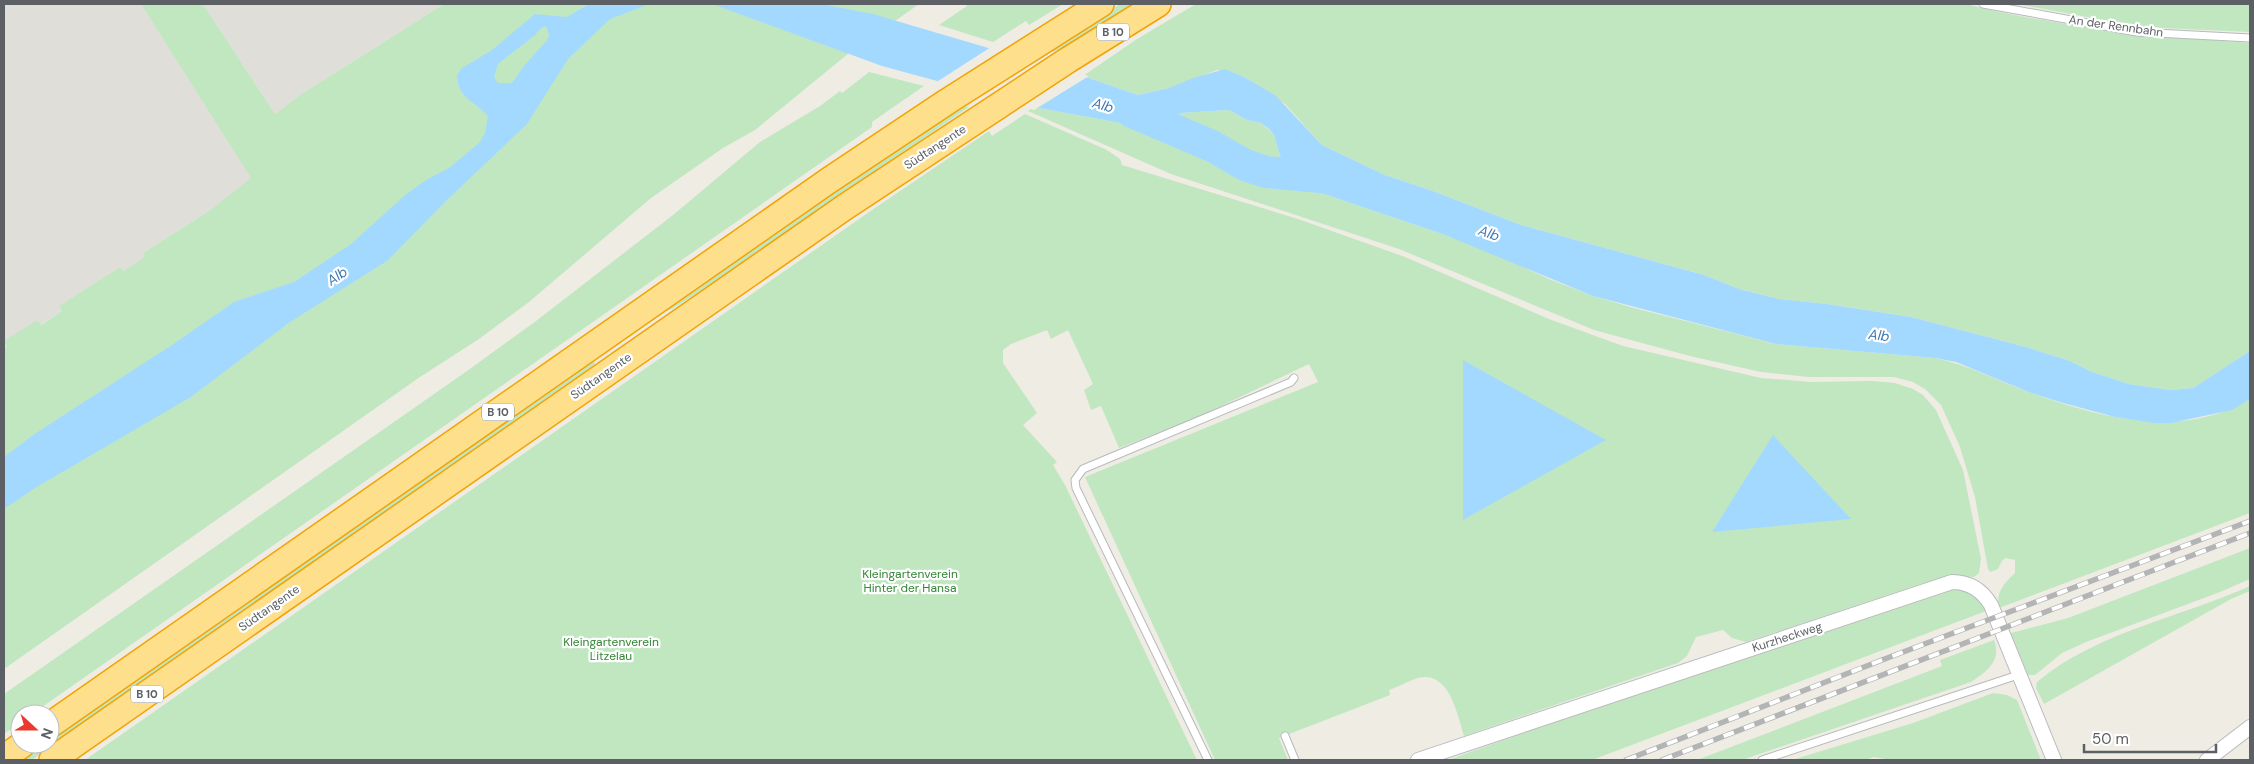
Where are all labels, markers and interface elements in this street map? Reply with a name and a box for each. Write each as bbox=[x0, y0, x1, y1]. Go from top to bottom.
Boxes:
street label: An der Rennbahn bbox=[2068, 11, 2164, 41]
road number: B 10 bbox=[1097, 24, 1129, 41]
water label: Alb bbox=[1089, 93, 1116, 117]
street label: Südtangente bbox=[901, 121, 969, 173]
water label: Alb bbox=[1475, 221, 1502, 245]
water label: Alb bbox=[322, 262, 351, 290]
water label: Alb bbox=[1866, 325, 1891, 345]
street label: Südtangente bbox=[567, 349, 635, 403]
road number: B 10 bbox=[482, 404, 514, 421]
park label: Kleingartenverein Hinter der Hansa bbox=[862, 566, 958, 596]
street label: Südtangente bbox=[235, 581, 303, 635]
street label: Kurzheckweg bbox=[1750, 618, 1824, 656]
park label: Kleingartenverein Litzelau bbox=[563, 634, 659, 664]
road number: B 10 bbox=[131, 686, 163, 702]
north arrow bbox=[10, 704, 60, 754]
scale bar bbox=[2084, 722, 2216, 754]
text: N bbox=[37, 726, 57, 742]
text: 50 m bbox=[2092, 729, 2129, 749]

